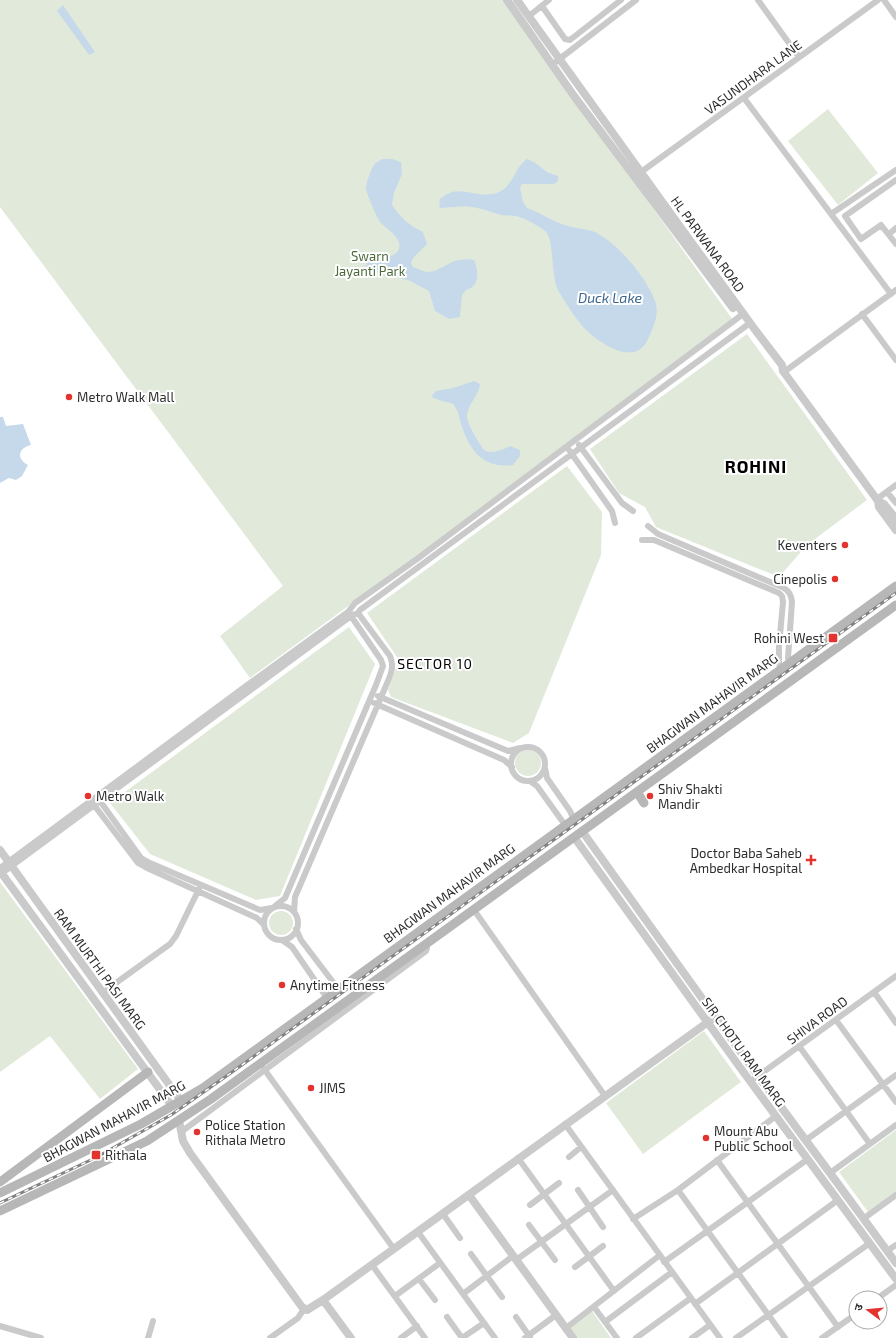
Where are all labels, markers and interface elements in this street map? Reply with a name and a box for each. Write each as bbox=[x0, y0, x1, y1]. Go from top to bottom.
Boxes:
street label: VASUNDHARA LANE bbox=[701, 36, 805, 118]
street label: HL PARWANA ROAD bbox=[668, 193, 748, 295]
park label: Swarn Jayanti Park bbox=[335, 248, 406, 279]
water label: Duck Lake bbox=[578, 289, 643, 306]
place label: Metro Walk Mall bbox=[77, 389, 174, 405]
marker: Metro Walk Mall bbox=[64, 392, 74, 402]
district label: ROHINI bbox=[725, 456, 787, 476]
place label: Keventers bbox=[777, 537, 837, 553]
marker: Keventers bbox=[840, 540, 850, 550]
place label: Cinepolis bbox=[773, 571, 827, 587]
marker: Cinepolis bbox=[830, 574, 840, 584]
place label: Rohini West bbox=[754, 630, 824, 646]
marker: Rohini West bbox=[827, 632, 839, 644]
street label: BHAGWAN MAHAVIR MARG bbox=[643, 650, 781, 756]
district label: SECTOR 10 bbox=[397, 655, 473, 672]
place label: Shiv Shakti Mandir bbox=[658, 781, 722, 812]
place label: Metro Walk bbox=[96, 788, 165, 804]
marker: Metro Walk bbox=[83, 791, 93, 801]
marker: Shiv Shakti Mandir bbox=[645, 791, 655, 801]
street label: BHAGWAN MAHAVIR MARG bbox=[380, 840, 518, 946]
place label: Doctor Baba Saheb Ambedkar Hospital bbox=[690, 845, 802, 876]
marker: Doctor Baba Saheb Ambedkar Hospital bbox=[805, 854, 817, 866]
street label: RAM MURTHI PASI MARG bbox=[51, 905, 149, 1033]
place label: Anytime Fitness bbox=[290, 977, 385, 993]
marker: Anytime Fitness bbox=[277, 980, 287, 990]
street label: SHIVA ROAD bbox=[784, 993, 850, 1047]
street label: SIR CHOTU RAM MARG bbox=[699, 994, 789, 1110]
street label: BHAGWAN MAHAVIR MARG bbox=[40, 1077, 188, 1165]
place label: JIMS bbox=[319, 1080, 346, 1096]
marker: JIMS bbox=[306, 1083, 316, 1093]
place label: Police Station Rithala Metro bbox=[205, 1117, 286, 1148]
place label: Mount Abu Public School bbox=[714, 1123, 793, 1154]
marker: Police Station Rithala Metro bbox=[192, 1127, 202, 1137]
marker: Mount Abu Public School bbox=[701, 1133, 711, 1143]
place label: Rithala bbox=[105, 1147, 147, 1163]
marker: Rithala bbox=[90, 1149, 102, 1161]
north arrow bbox=[848, 1290, 888, 1330]
text: उ bbox=[851, 1302, 865, 1312]

